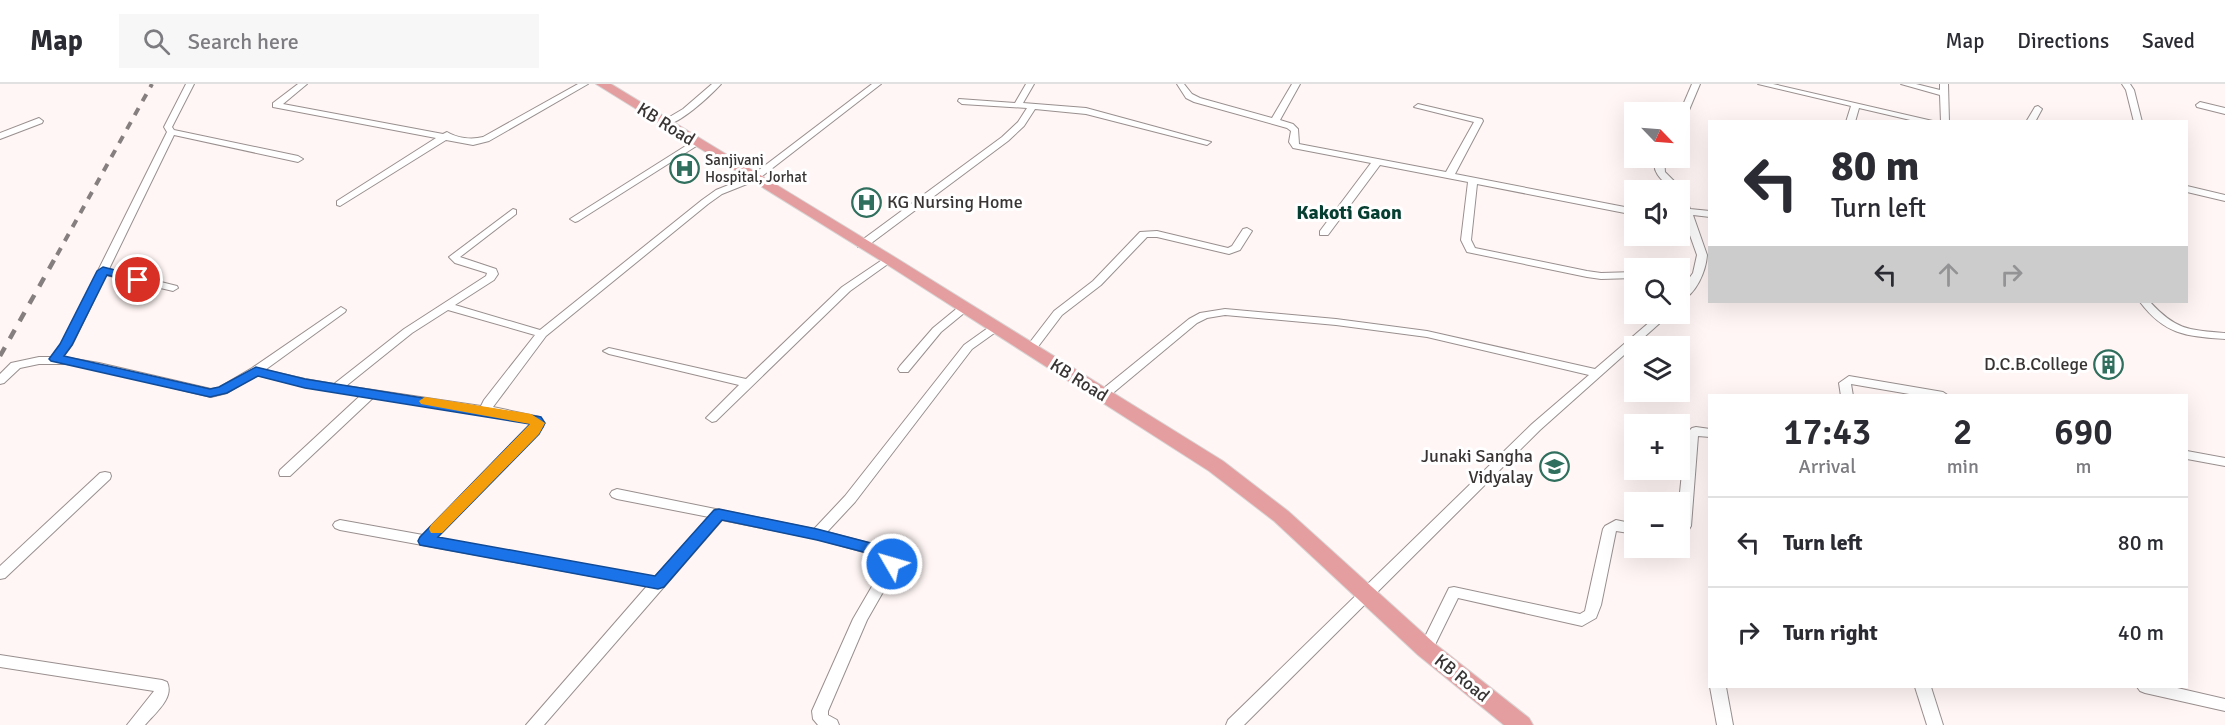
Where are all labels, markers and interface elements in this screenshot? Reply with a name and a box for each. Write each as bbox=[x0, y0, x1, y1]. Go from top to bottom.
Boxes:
search box bbox=[119, 14, 539, 68]
text: Map bbox=[30, 24, 83, 58]
icon: search bbox=[140, 25, 173, 58]
text: Search here bbox=[188, 28, 299, 55]
text: Map bbox=[1946, 28, 1984, 54]
text: Directions bbox=[2017, 28, 2109, 54]
text: Saved bbox=[2142, 28, 2195, 54]
street label: KB Road bbox=[633, 98, 699, 150]
north arrow bbox=[1624, 102, 1690, 168]
map controls bbox=[1624, 102, 1690, 558]
text: 80 m bbox=[1831, 141, 1920, 192]
icon: left bbox=[1732, 144, 1810, 222]
place label: Sanjivani Hospital, Jorhat bbox=[705, 151, 807, 186]
hospital icon: Sanjivani Hospital, Jorhat bbox=[668, 153, 700, 185]
button: sound bbox=[1624, 180, 1690, 246]
hospital icon: KG Nursing Home bbox=[850, 186, 882, 218]
place label: KG Nursing Home bbox=[887, 191, 1023, 213]
text: Turn left bbox=[1831, 192, 1926, 225]
district label: Kakoti Gaon bbox=[1296, 200, 1402, 225]
pin bbox=[112, 254, 163, 305]
button: search bbox=[1624, 258, 1690, 324]
icon: left bbox=[1869, 258, 1902, 291]
icon: ahead bbox=[1932, 258, 1965, 291]
icon: right bbox=[1995, 258, 2028, 291]
icon: arrive bbox=[121, 263, 154, 296]
button: layers bbox=[1624, 336, 1690, 402]
building icon: D.C.B.College bbox=[2093, 348, 2125, 380]
place label: D.C.B.College bbox=[1984, 353, 2088, 375]
street label: KB Road bbox=[1046, 354, 1112, 406]
text: 17:43 bbox=[1783, 410, 1871, 455]
text: 2 bbox=[1953, 410, 1973, 455]
text: 690 bbox=[2054, 410, 2113, 455]
button: + bbox=[1624, 414, 1690, 480]
place label: Junaki Sangha Vidyalay bbox=[1421, 445, 1534, 488]
school or university icon: Junaki Sangha Vidyalay bbox=[1538, 450, 1570, 482]
text: Arrival bbox=[1799, 454, 1856, 479]
text: min bbox=[1947, 454, 1979, 479]
text: m bbox=[2075, 454, 2091, 479]
button: − bbox=[1624, 492, 1690, 558]
icon: left bbox=[1732, 526, 1765, 559]
text: Turn left bbox=[1783, 529, 1863, 556]
text: 80 m bbox=[2118, 529, 2164, 556]
position arrow bbox=[860, 532, 924, 596]
icon: right bbox=[1732, 616, 1765, 649]
text: Turn right bbox=[1783, 619, 1878, 646]
text: 40 m bbox=[2118, 619, 2164, 646]
street label: KB Road bbox=[1430, 649, 1494, 707]

